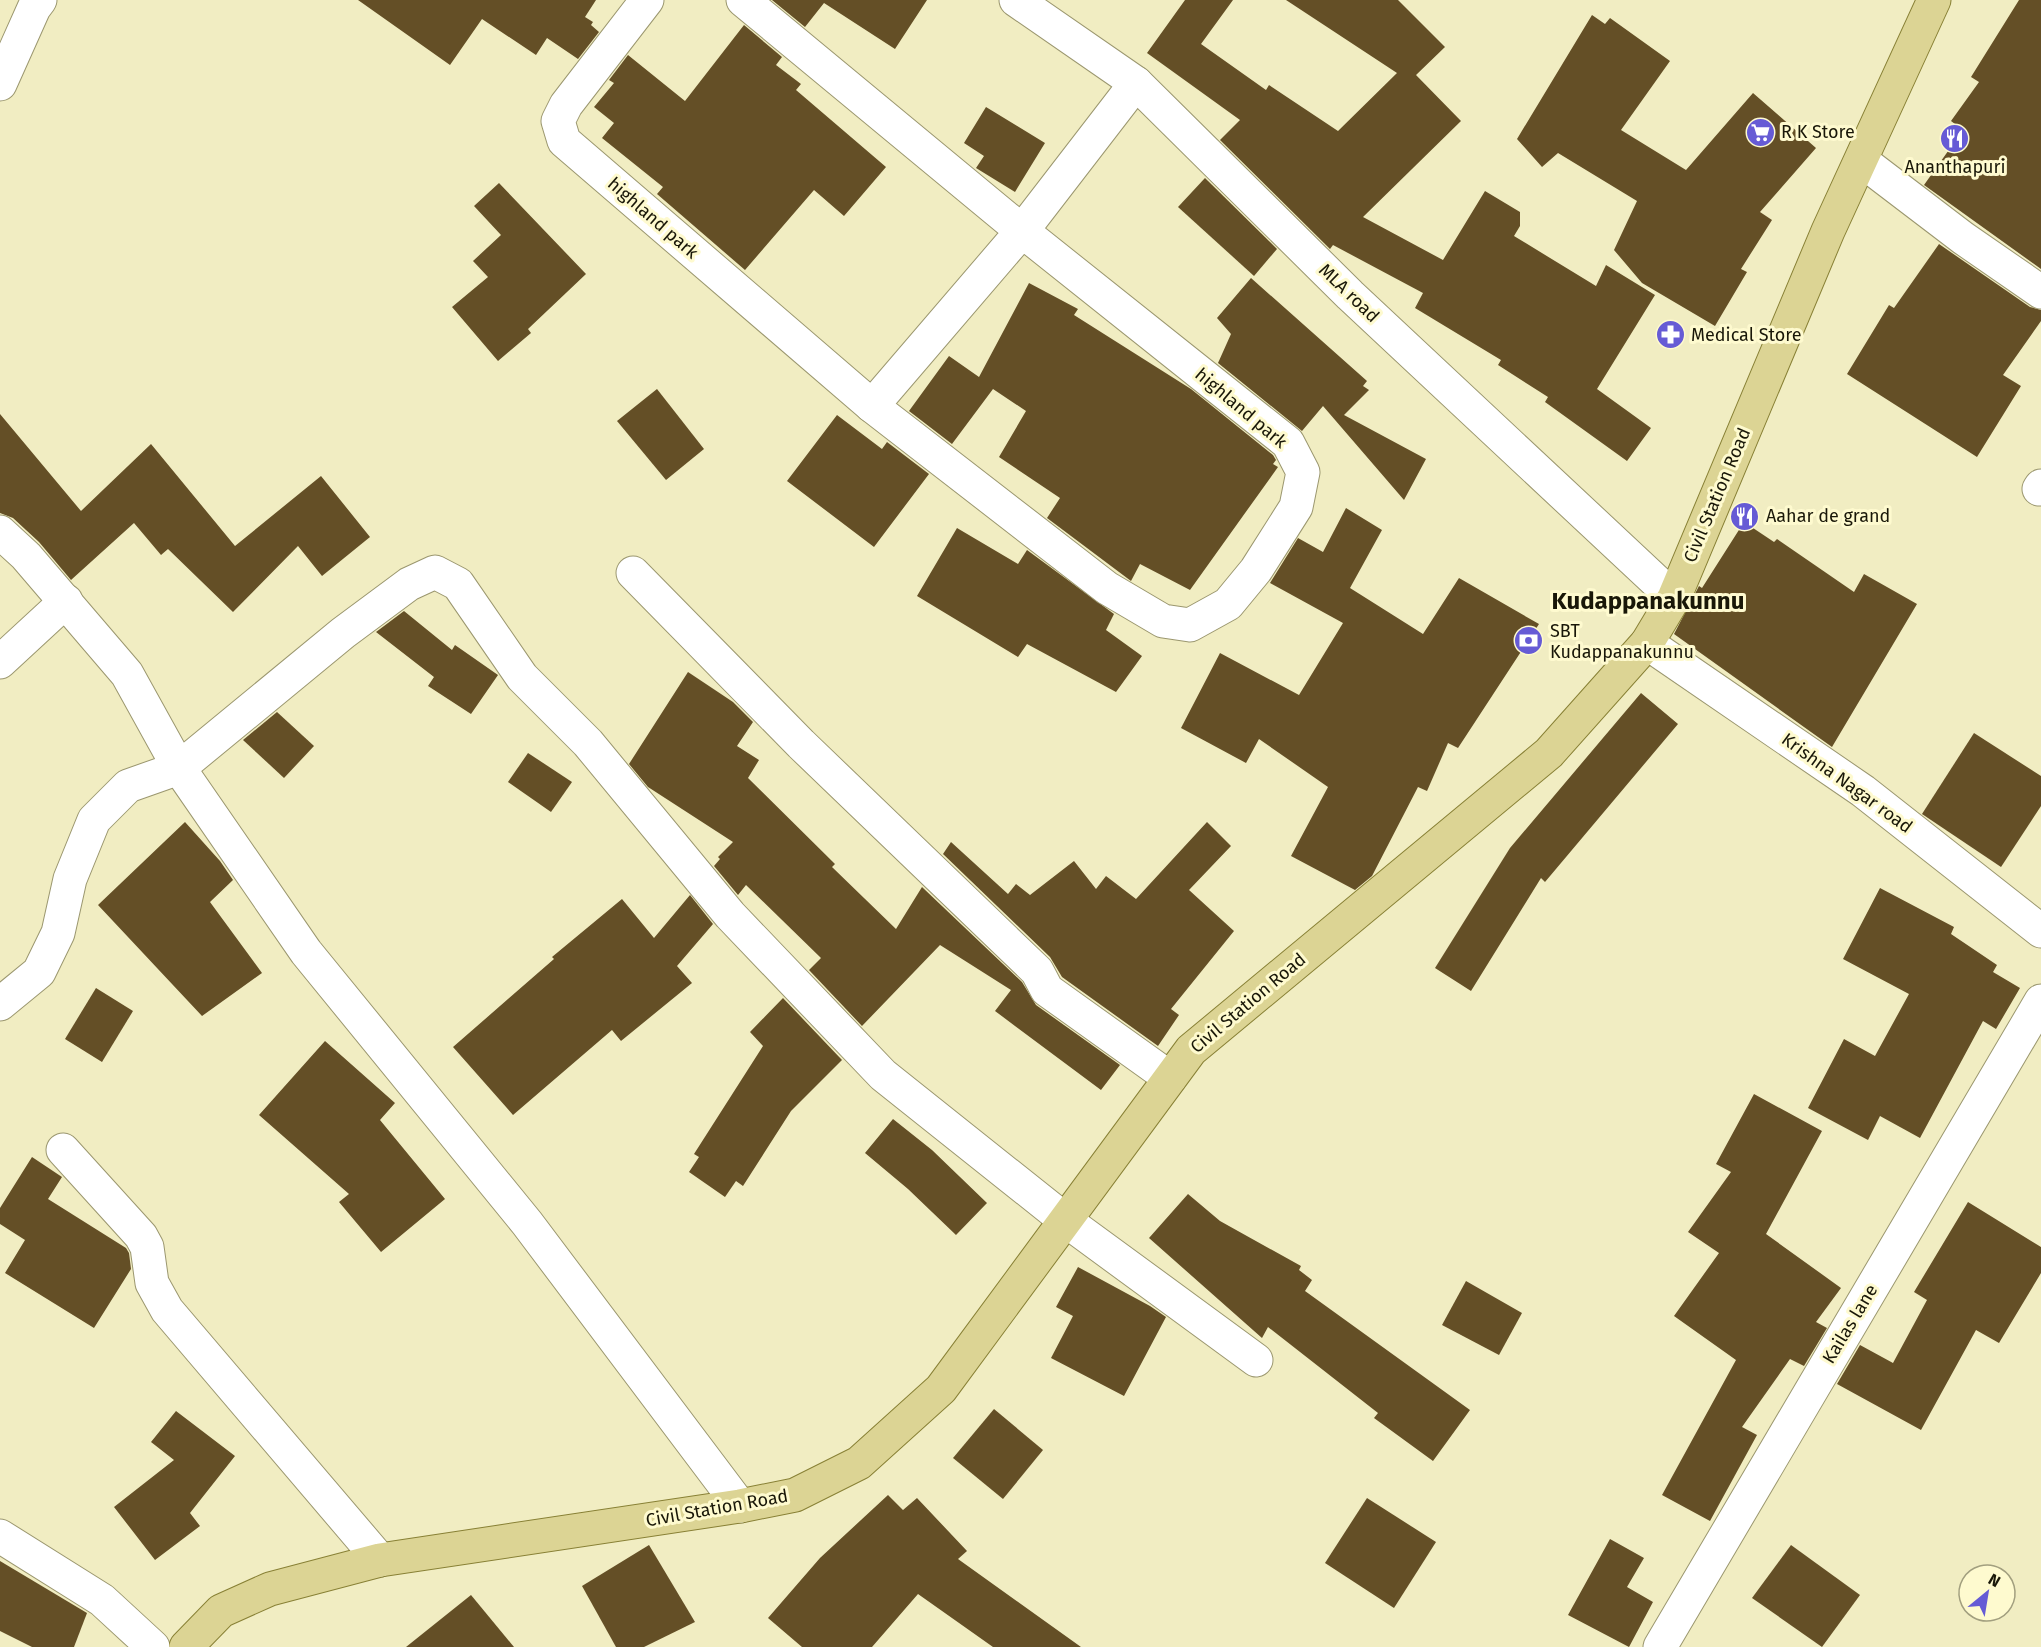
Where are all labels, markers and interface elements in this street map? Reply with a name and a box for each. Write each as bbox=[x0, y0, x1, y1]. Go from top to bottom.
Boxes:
supermarket icon: R K Store bbox=[1744, 116, 1776, 148]
place label: R K Store bbox=[1781, 121, 1855, 143]
restaurant icon: Ananthapuri bbox=[1939, 122, 1971, 154]
place label: Ananthapuri bbox=[1904, 156, 2006, 178]
street label: highland park bbox=[603, 173, 703, 264]
street label: MLA road bbox=[1314, 259, 1384, 327]
pharmacy icon: Medical Store bbox=[1654, 319, 1686, 351]
place label: Medical Store bbox=[1691, 324, 1802, 346]
street label: highland park bbox=[1191, 363, 1292, 453]
street label: Civil Station Road bbox=[1679, 424, 1755, 566]
restaurant icon: Aahar de grand bbox=[1729, 500, 1761, 532]
place label: Aahar de grand bbox=[1766, 505, 1890, 527]
district label: Kudappanakunnu bbox=[1552, 587, 1744, 615]
place label: SBT Kudappanakunnu bbox=[1550, 620, 1694, 663]
bank icon: SBT Kudappanakunnu bbox=[1513, 625, 1545, 657]
street label: Krishna Nagar road bbox=[1777, 728, 1917, 838]
street label: Civil Station Road bbox=[1186, 948, 1310, 1058]
street label: Kailas lane bbox=[1818, 1280, 1882, 1368]
street label: Civil Station Road bbox=[644, 1485, 790, 1531]
north arrow bbox=[1957, 1563, 2017, 1623]
text: N bbox=[1985, 1570, 2004, 1591]

